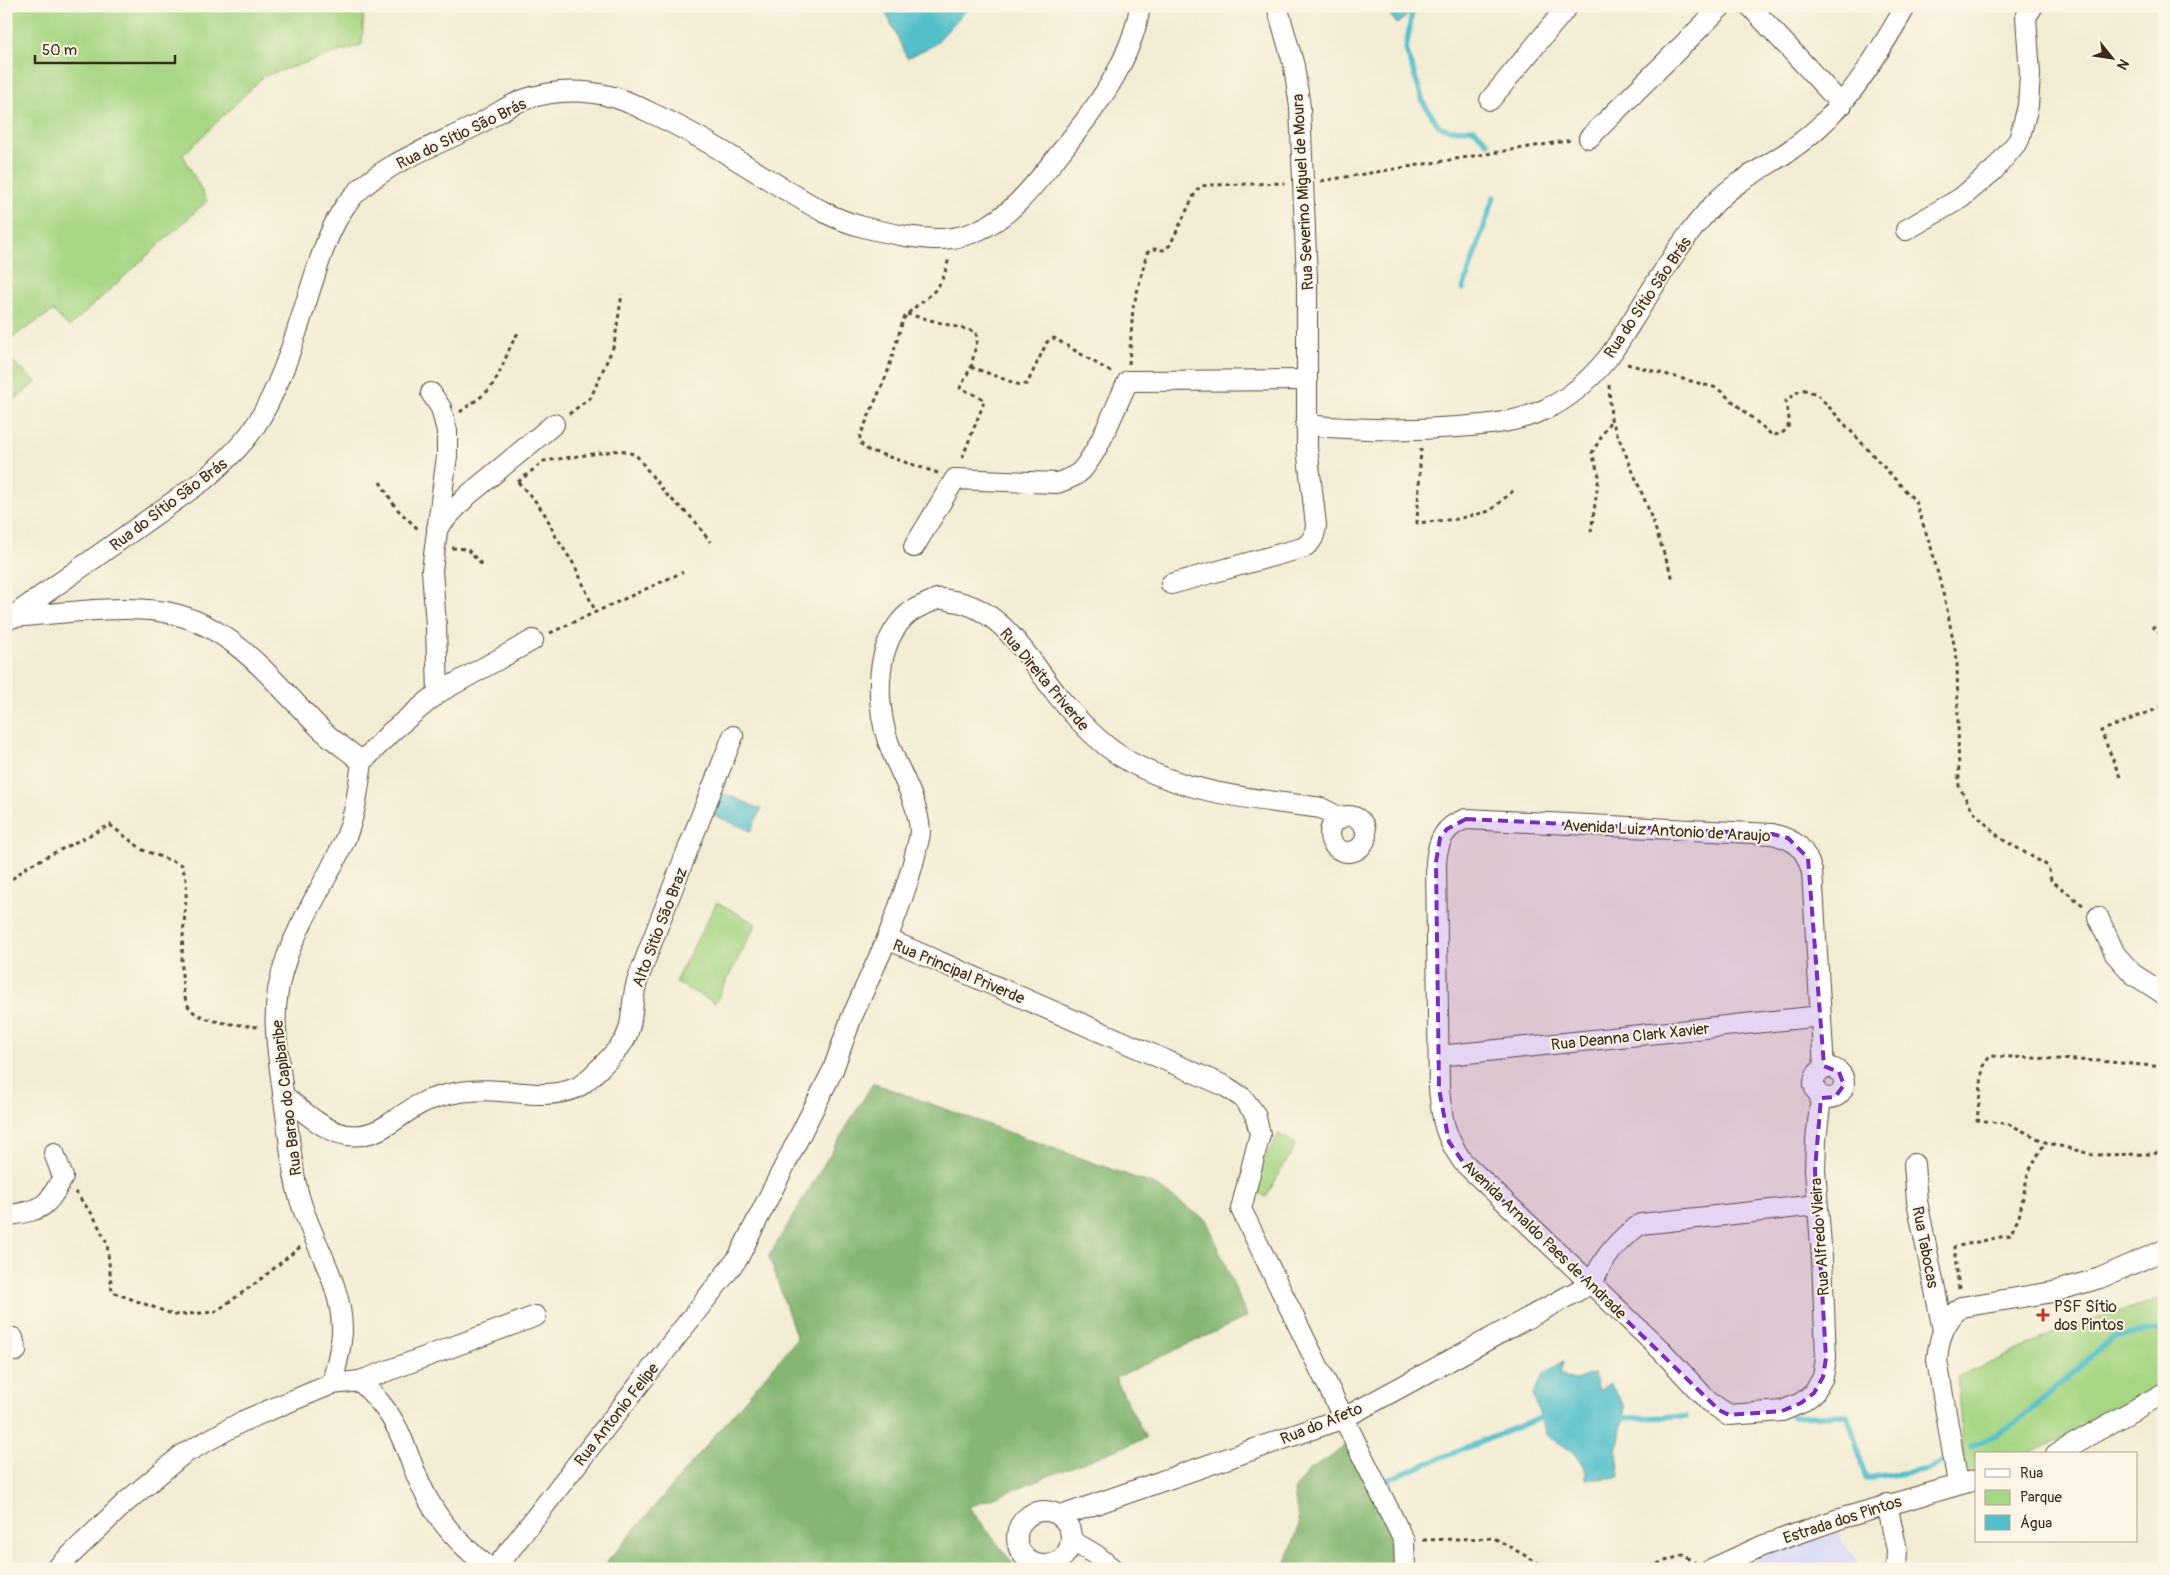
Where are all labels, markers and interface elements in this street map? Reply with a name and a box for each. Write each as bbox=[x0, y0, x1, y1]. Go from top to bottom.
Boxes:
scale bar bbox=[35, 32, 175, 64]
north arrow bbox=[2088, 32, 2138, 82]
text: 50 m bbox=[42, 41, 77, 60]
text: N bbox=[2113, 56, 2133, 73]
street label: Rua Severino Miguel de Moura bbox=[1288, 93, 1318, 291]
street label: Rua do Sítio São Brás bbox=[393, 94, 530, 174]
street label: Rua do Sítio São Brás bbox=[1600, 233, 1696, 362]
street label: Rua do Sítio São Brás bbox=[106, 454, 231, 556]
street label: Rua Direita Priverde bbox=[995, 624, 1093, 735]
street label: Avenida Luiz Antonio de Araujo bbox=[1563, 816, 1772, 846]
street label: Alto Sitio São Braz bbox=[628, 865, 692, 990]
street label: Rua Principal Priverde bbox=[890, 935, 1028, 1009]
street label: Rua Barao do Capibaribe bbox=[267, 1019, 306, 1177]
street label: Rua Deanna Clark Xavier bbox=[1550, 1019, 1711, 1055]
street label: Avenida Arnaldo Paes de Andrade bbox=[1458, 1156, 1631, 1324]
street label: Rua Alfredo Vieira bbox=[1806, 1177, 1834, 1297]
street label: Rua Tabocas bbox=[1907, 1205, 1943, 1290]
place label: PSF Sítio dos Pintos bbox=[2054, 1297, 2123, 1335]
marker: PSF Sítio dos Pintos bbox=[2036, 1308, 2050, 1322]
street label: Rua Antonio Felipe bbox=[570, 1359, 663, 1470]
street label: Rua do Afeto bbox=[1277, 1398, 1366, 1449]
legend bbox=[1975, 1452, 2138, 1542]
text: Rua bbox=[2020, 1464, 2043, 1483]
text: Parque bbox=[2020, 1488, 2063, 1507]
street label: Estrada dos Pintos bbox=[1781, 1491, 1904, 1548]
text: Água bbox=[2020, 1514, 2052, 1533]

